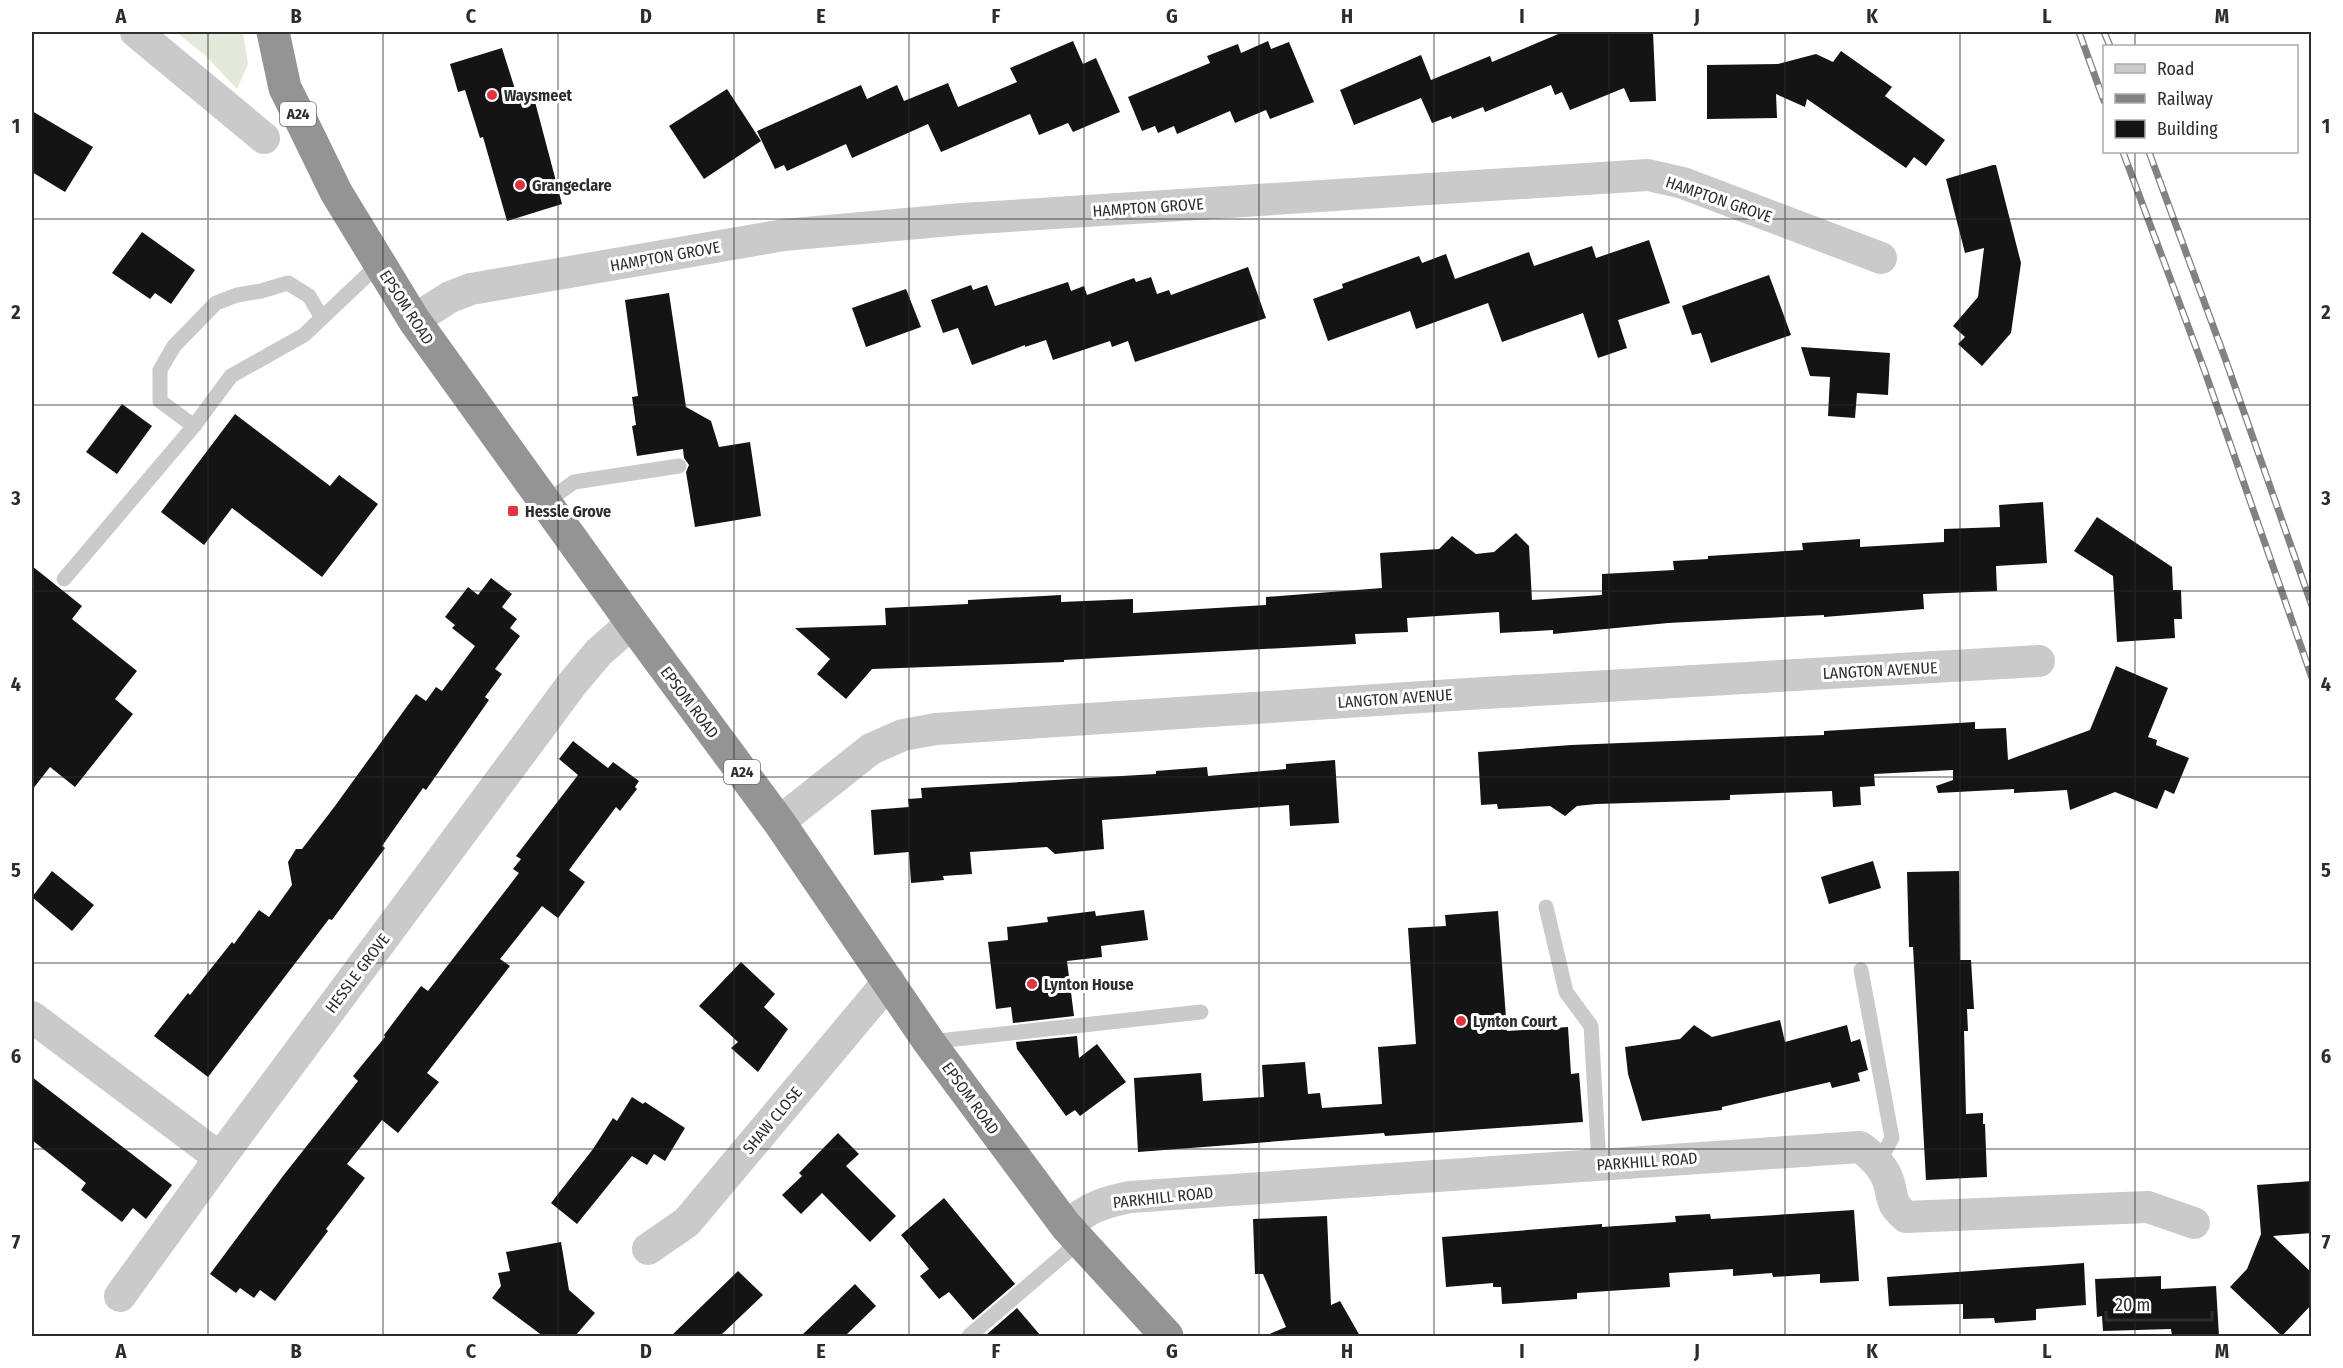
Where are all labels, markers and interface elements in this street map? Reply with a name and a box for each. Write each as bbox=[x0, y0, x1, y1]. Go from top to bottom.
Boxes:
text: A bbox=[115, 4, 128, 28]
text: B bbox=[290, 4, 302, 28]
text: C bbox=[466, 4, 477, 28]
text: D bbox=[640, 4, 652, 28]
text: E bbox=[816, 4, 826, 28]
text: F bbox=[992, 4, 1001, 28]
text: G bbox=[1166, 4, 1178, 28]
text: H bbox=[1341, 4, 1353, 28]
text: I bbox=[1519, 4, 1525, 28]
text: J bbox=[1693, 4, 1700, 28]
text: K bbox=[1866, 4, 1878, 28]
text: L bbox=[2042, 4, 2052, 28]
text: M bbox=[2215, 4, 2229, 28]
legend bbox=[2103, 45, 2298, 153]
text: Road bbox=[2157, 58, 2194, 80]
place label: Waysmeet bbox=[504, 86, 572, 105]
marker: Waysmeet bbox=[485, 88, 499, 102]
text: Railway bbox=[2157, 88, 2213, 110]
road number: A24 bbox=[280, 102, 316, 126]
text: 1 bbox=[12, 114, 20, 138]
text: 1 bbox=[2322, 114, 2330, 138]
text: Building bbox=[2157, 118, 2218, 140]
street label: HAMPTON GROVE bbox=[1663, 172, 1775, 227]
place label: Grangeclare bbox=[532, 176, 612, 195]
marker: Grangeclare bbox=[513, 178, 527, 192]
street label: HAMPTON GROVE bbox=[1092, 194, 1204, 221]
street label: HAMPTON GROVE bbox=[609, 237, 722, 276]
street label: EPSOM ROAD bbox=[376, 267, 438, 348]
text: 2 bbox=[10, 300, 21, 324]
text: 2 bbox=[2320, 300, 2331, 324]
text: 3 bbox=[10, 486, 21, 510]
text: 3 bbox=[2320, 486, 2331, 510]
place label: Hessle Grove bbox=[525, 502, 611, 521]
marker: Hessle Grove bbox=[506, 504, 520, 518]
street label: LANGTON AVENUE bbox=[1822, 658, 1938, 683]
street label: EPSOM ROAD bbox=[657, 663, 723, 742]
text: 4 bbox=[11, 672, 21, 696]
text: 4 bbox=[2321, 672, 2331, 696]
street label: LANGTON AVENUE bbox=[1337, 685, 1453, 712]
road number: A24 bbox=[724, 760, 760, 784]
text: 5 bbox=[11, 858, 21, 882]
text: 5 bbox=[2321, 858, 2331, 882]
street label: HESSLE GROVE bbox=[321, 930, 393, 1017]
place label: Lynton House bbox=[1044, 975, 1134, 994]
marker: Lynton House bbox=[1025, 977, 1039, 991]
place label: Lynton Court bbox=[1473, 1012, 1558, 1031]
marker: Lynton Court bbox=[1454, 1014, 1468, 1028]
text: 6 bbox=[11, 1044, 21, 1068]
text: 6 bbox=[2321, 1044, 2331, 1068]
street label: EPSOM ROAD bbox=[938, 1058, 1003, 1138]
street label: SHAW CLOSE bbox=[739, 1083, 806, 1158]
street label: PARKHILL ROAD bbox=[1596, 1148, 1698, 1174]
street label: PARKHILL ROAD bbox=[1112, 1183, 1214, 1212]
text: 7 bbox=[12, 1230, 21, 1254]
text: 7 bbox=[2322, 1230, 2331, 1254]
scale bar bbox=[2106, 1284, 2212, 1322]
text: 20 m bbox=[2115, 1294, 2150, 1316]
text: A bbox=[115, 1339, 128, 1363]
text: B bbox=[290, 1339, 302, 1363]
text: C bbox=[466, 1339, 477, 1363]
text: D bbox=[640, 1339, 652, 1363]
text: E bbox=[816, 1339, 826, 1363]
text: F bbox=[992, 1339, 1001, 1363]
text: G bbox=[1166, 1339, 1178, 1363]
text: H bbox=[1341, 1339, 1353, 1363]
text: I bbox=[1519, 1339, 1525, 1363]
text: J bbox=[1693, 1339, 1700, 1363]
text: K bbox=[1866, 1339, 1878, 1363]
text: L bbox=[2042, 1339, 2052, 1363]
text: M bbox=[2215, 1339, 2229, 1363]

